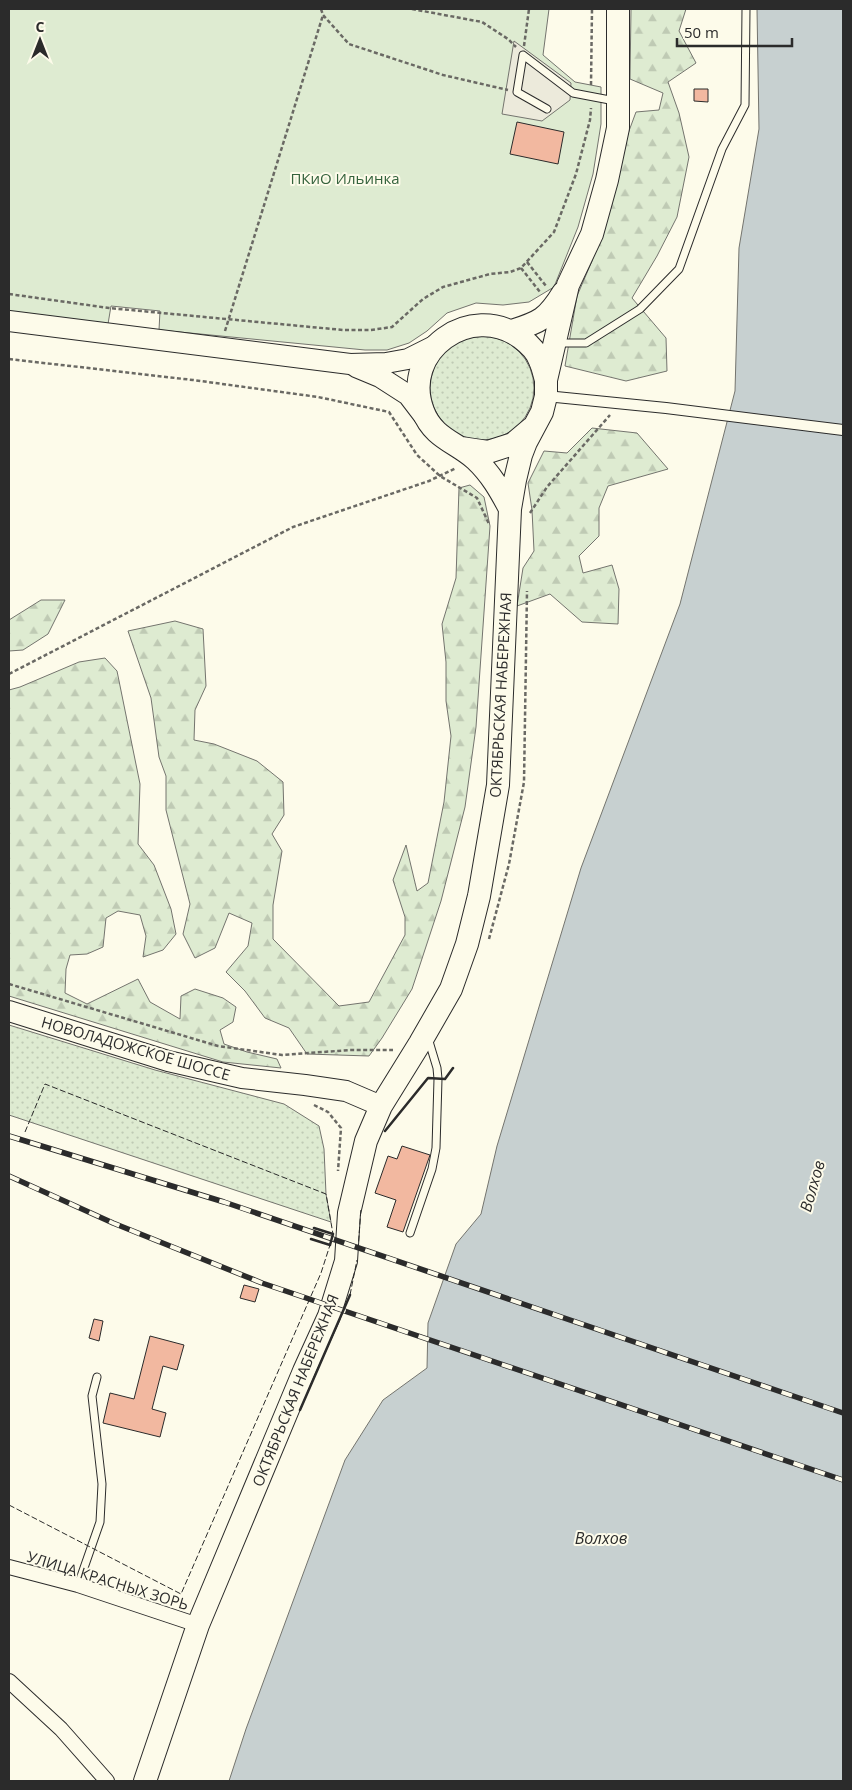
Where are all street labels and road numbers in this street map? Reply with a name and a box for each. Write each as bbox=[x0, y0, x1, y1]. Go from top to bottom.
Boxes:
street label: ОКТЯБРЬСКАЯ НАБЕРЕЖНАЯ bbox=[485, 592, 515, 798]
street label: НОВОЛАДОЖСКОЕ ШОССЕ bbox=[39, 1011, 233, 1085]
street label: ОКТЯБРЬСКАЯ НАБЕРЕЖНАЯ bbox=[247, 1291, 343, 1489]
street label: УЛИЦА КРАСНЫХ ЗОРЬ bbox=[25, 1546, 191, 1614]

